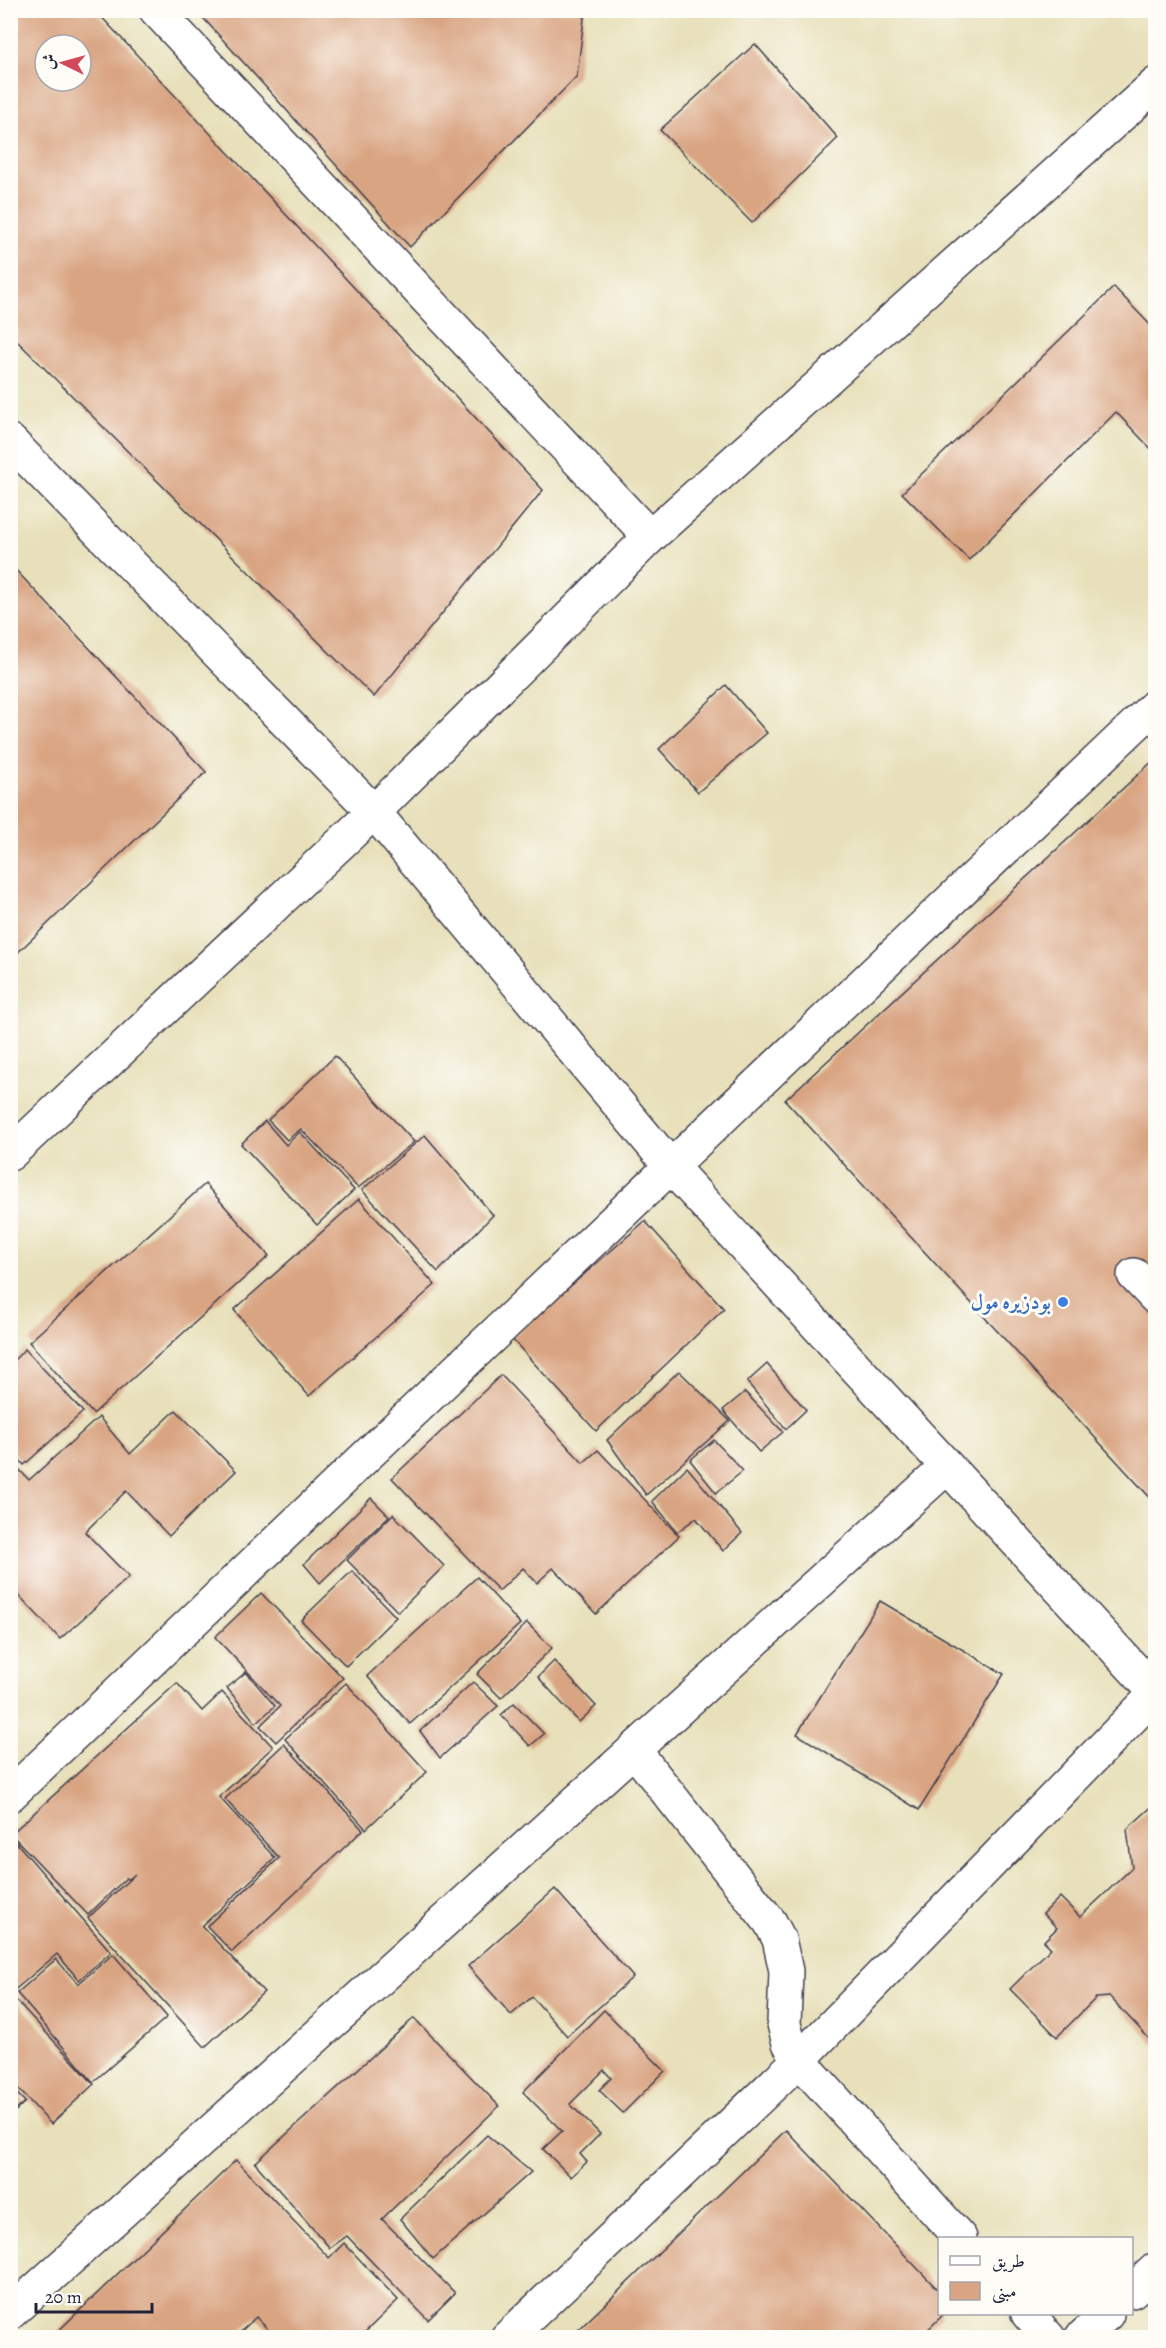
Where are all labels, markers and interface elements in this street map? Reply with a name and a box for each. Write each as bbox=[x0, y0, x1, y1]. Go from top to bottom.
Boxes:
north arrow bbox=[33, 33, 93, 93]
text: ش bbox=[37, 53, 61, 71]
place label: بودزيره مول bbox=[971, 1288, 1051, 1316]
marker: بودزيره مول bbox=[1056, 1295, 1070, 1309]
legend bbox=[938, 2237, 1133, 2315]
text: طريق bbox=[992, 2249, 1025, 2273]
scale bar bbox=[36, 2276, 152, 2314]
text: مبنى bbox=[992, 2279, 1017, 2304]
text: 20 m bbox=[45, 2285, 82, 2309]

